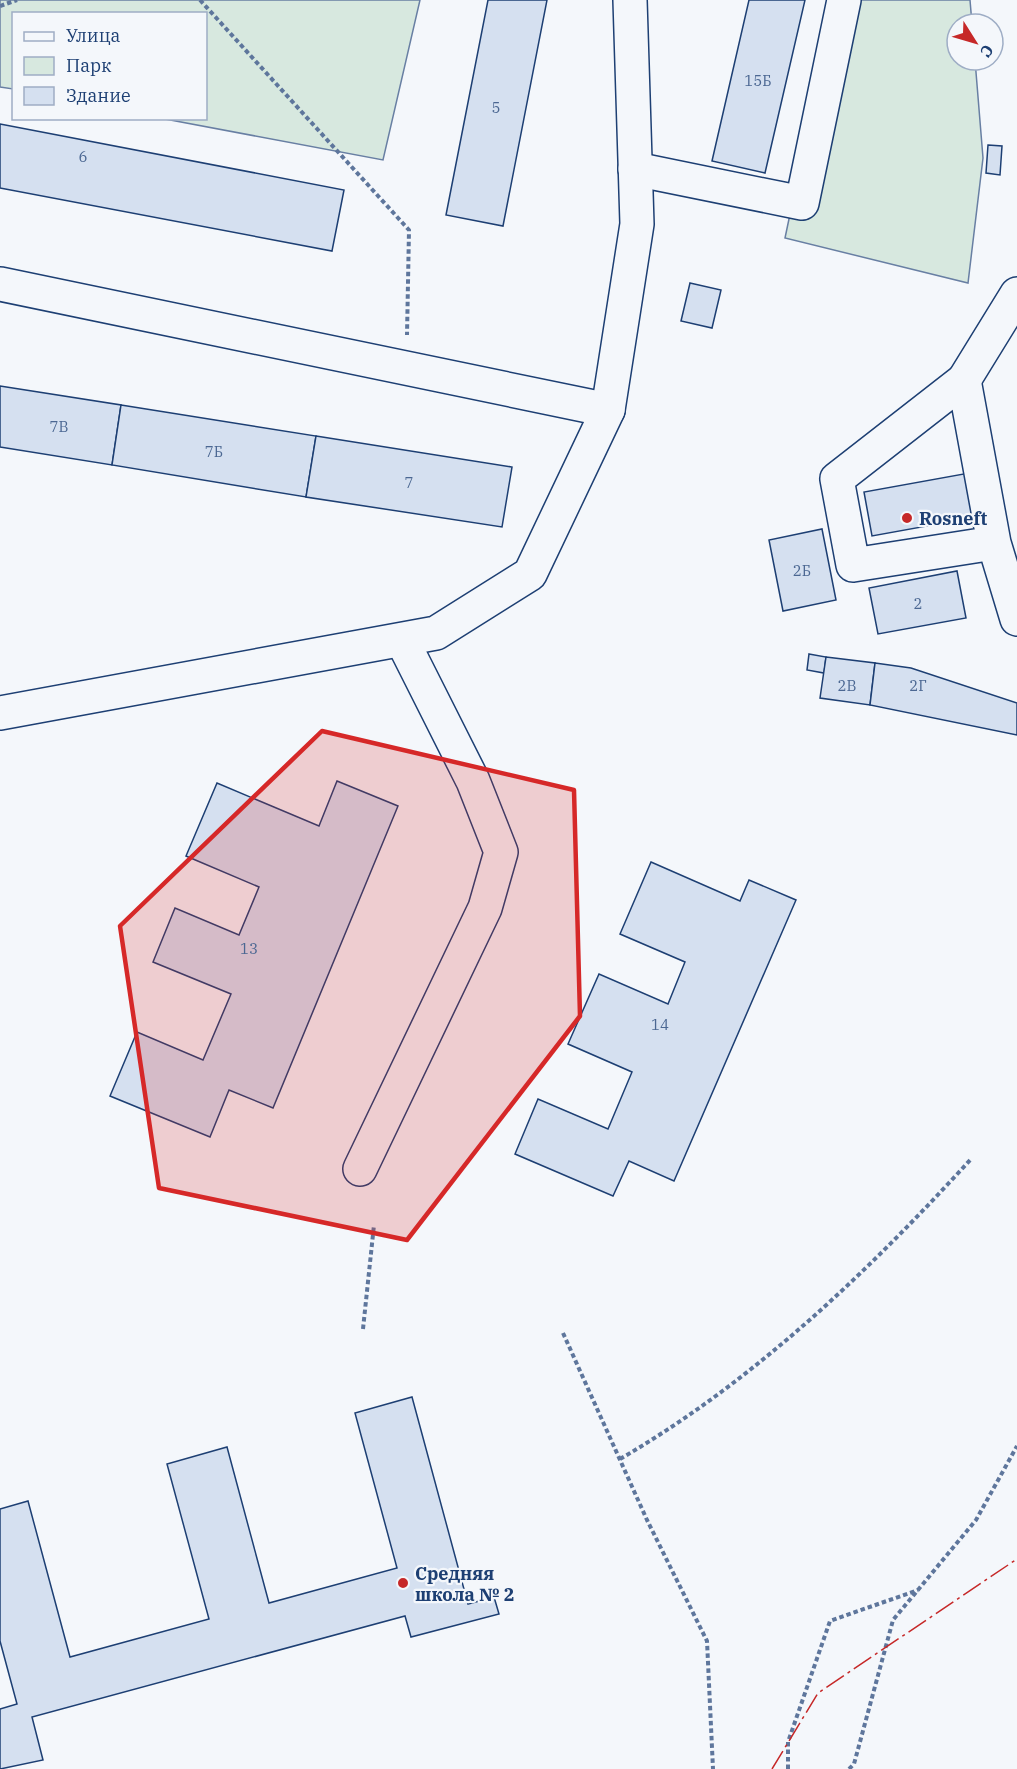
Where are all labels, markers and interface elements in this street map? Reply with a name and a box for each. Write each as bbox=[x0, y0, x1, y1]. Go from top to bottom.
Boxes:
legend bbox=[12, 12, 207, 120]
north arrow bbox=[945, 12, 1005, 72]
text: Улица bbox=[66, 24, 121, 47]
text: С bbox=[976, 41, 998, 61]
text: Парк bbox=[66, 54, 112, 77]
house number: 15Б bbox=[744, 71, 772, 90]
text: Здание bbox=[66, 84, 131, 107]
house number: 5 bbox=[491, 98, 501, 117]
house number: 6 bbox=[78, 147, 88, 166]
house number: 7В bbox=[49, 417, 69, 436]
house number: 7Б bbox=[205, 442, 223, 461]
house number: 7 bbox=[404, 473, 414, 492]
place label: Rosneft bbox=[919, 507, 987, 530]
marker: Rosneft bbox=[900, 511, 914, 525]
house number: 2Б bbox=[793, 561, 811, 580]
house number: 2 bbox=[913, 594, 923, 613]
house number: 2В bbox=[837, 676, 857, 695]
house number: 2Г bbox=[909, 676, 927, 695]
house number: 13 bbox=[240, 939, 258, 958]
house number: 14 bbox=[651, 1015, 669, 1034]
place label: Средняя школа № 2 bbox=[415, 1562, 515, 1606]
marker: Средняя школа № 2 bbox=[396, 1576, 410, 1590]

